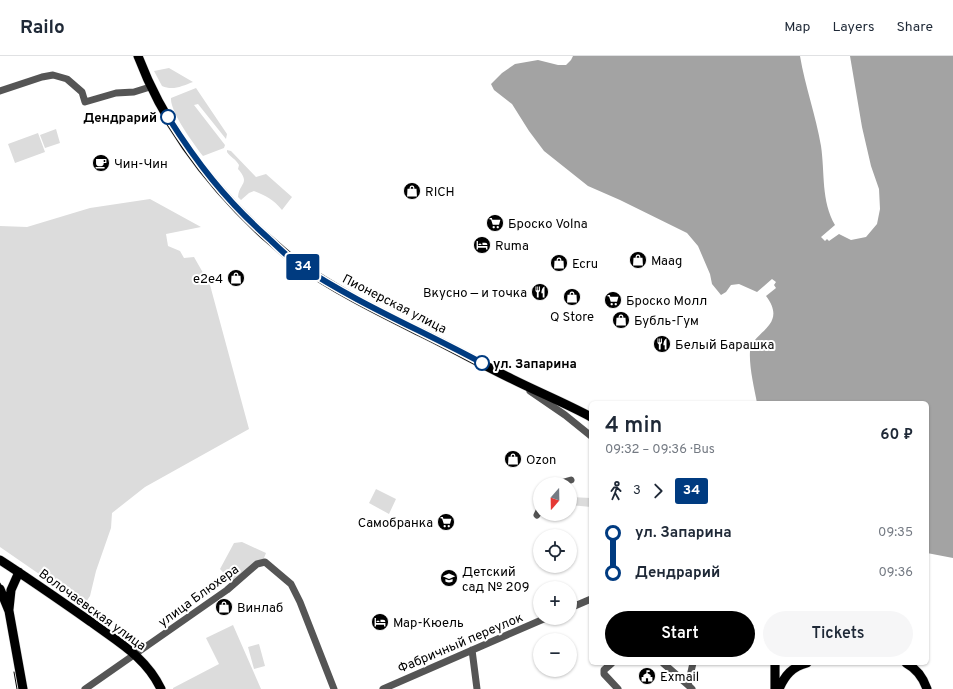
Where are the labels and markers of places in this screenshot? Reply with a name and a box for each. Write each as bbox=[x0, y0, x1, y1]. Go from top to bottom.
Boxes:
marker: Дендрарий bbox=[160, 109, 176, 125]
place label: Дендрарий bbox=[83, 111, 157, 127]
cafe icon: Чин-Чин bbox=[91, 153, 111, 173]
place label: Чин-Чин bbox=[114, 157, 168, 173]
shop icon: RICH bbox=[402, 181, 422, 201]
place label: RICH bbox=[425, 185, 455, 201]
supermarket icon: Броско Volna bbox=[485, 213, 505, 233]
place label: Броско Volna bbox=[508, 217, 588, 233]
hotel icon: Ruma bbox=[472, 235, 492, 255]
place label: Ruma bbox=[495, 239, 529, 255]
shop icon: Maag bbox=[628, 250, 648, 270]
shop icon: Ecru bbox=[549, 253, 569, 273]
place label: Maag bbox=[651, 254, 682, 270]
place label: Ecru bbox=[572, 257, 598, 273]
shop icon: е2е4 bbox=[226, 268, 246, 288]
place label: е2е4 bbox=[193, 272, 223, 288]
restaurant icon: Вкусно — и точка bbox=[530, 282, 550, 302]
place label: Вкусно — и точка bbox=[423, 286, 527, 302]
shop icon: Q Store bbox=[562, 287, 582, 307]
supermarket icon: Броско Молл bbox=[603, 290, 623, 310]
place label: Броско Молл bbox=[626, 294, 707, 310]
place label: Q Store bbox=[550, 310, 594, 326]
shop icon: Бубль-Гум bbox=[611, 310, 631, 330]
place label: Бубль-Гум bbox=[634, 314, 699, 330]
restaurant icon: Белый Барашка bbox=[652, 334, 672, 354]
place label: Белый Барашка bbox=[675, 338, 774, 354]
marker: ул. Запарина bbox=[474, 355, 490, 371]
place label: ул. Запарина bbox=[493, 357, 577, 373]
shop icon: Ozon bbox=[503, 449, 523, 469]
place label: Ozon bbox=[526, 453, 556, 469]
supermarket icon: Самобранка bbox=[436, 512, 456, 532]
place label: Самобранка bbox=[358, 516, 433, 532]
place label: Детский сад № 209 bbox=[462, 565, 530, 596]
school or university icon: Детский сад № 209 bbox=[439, 568, 459, 588]
shop icon: Винлаб bbox=[214, 597, 234, 617]
place label: Винлаб bbox=[237, 601, 283, 617]
hotel icon: Мар-Кюель bbox=[370, 612, 390, 632]
place label: Мар-Кюель bbox=[393, 616, 464, 632]
public building icon: Exmail bbox=[637, 666, 657, 686]
place label: Exmail bbox=[660, 670, 699, 686]

